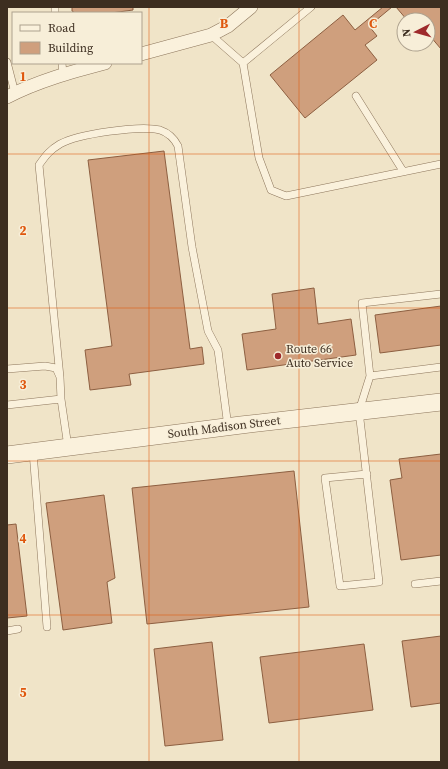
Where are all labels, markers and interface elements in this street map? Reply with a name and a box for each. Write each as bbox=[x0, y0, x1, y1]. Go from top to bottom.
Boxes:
legend bbox=[12, 12, 142, 64]
north arrow bbox=[396, 12, 436, 52]
text: B bbox=[220, 15, 229, 32]
text: C bbox=[369, 15, 377, 32]
text: Road bbox=[48, 20, 75, 36]
text: N bbox=[399, 28, 414, 38]
text: Building bbox=[48, 40, 93, 56]
text: 1 bbox=[19, 68, 27, 85]
text: 2 bbox=[19, 222, 27, 239]
place label: Route 66 Auto Service bbox=[286, 341, 353, 371]
marker: Route 66 Auto Service bbox=[273, 351, 283, 361]
text: 3 bbox=[19, 376, 27, 393]
street label: South Madison Street bbox=[167, 412, 281, 442]
text: 4 bbox=[19, 530, 27, 547]
text: 5 bbox=[19, 684, 27, 701]

